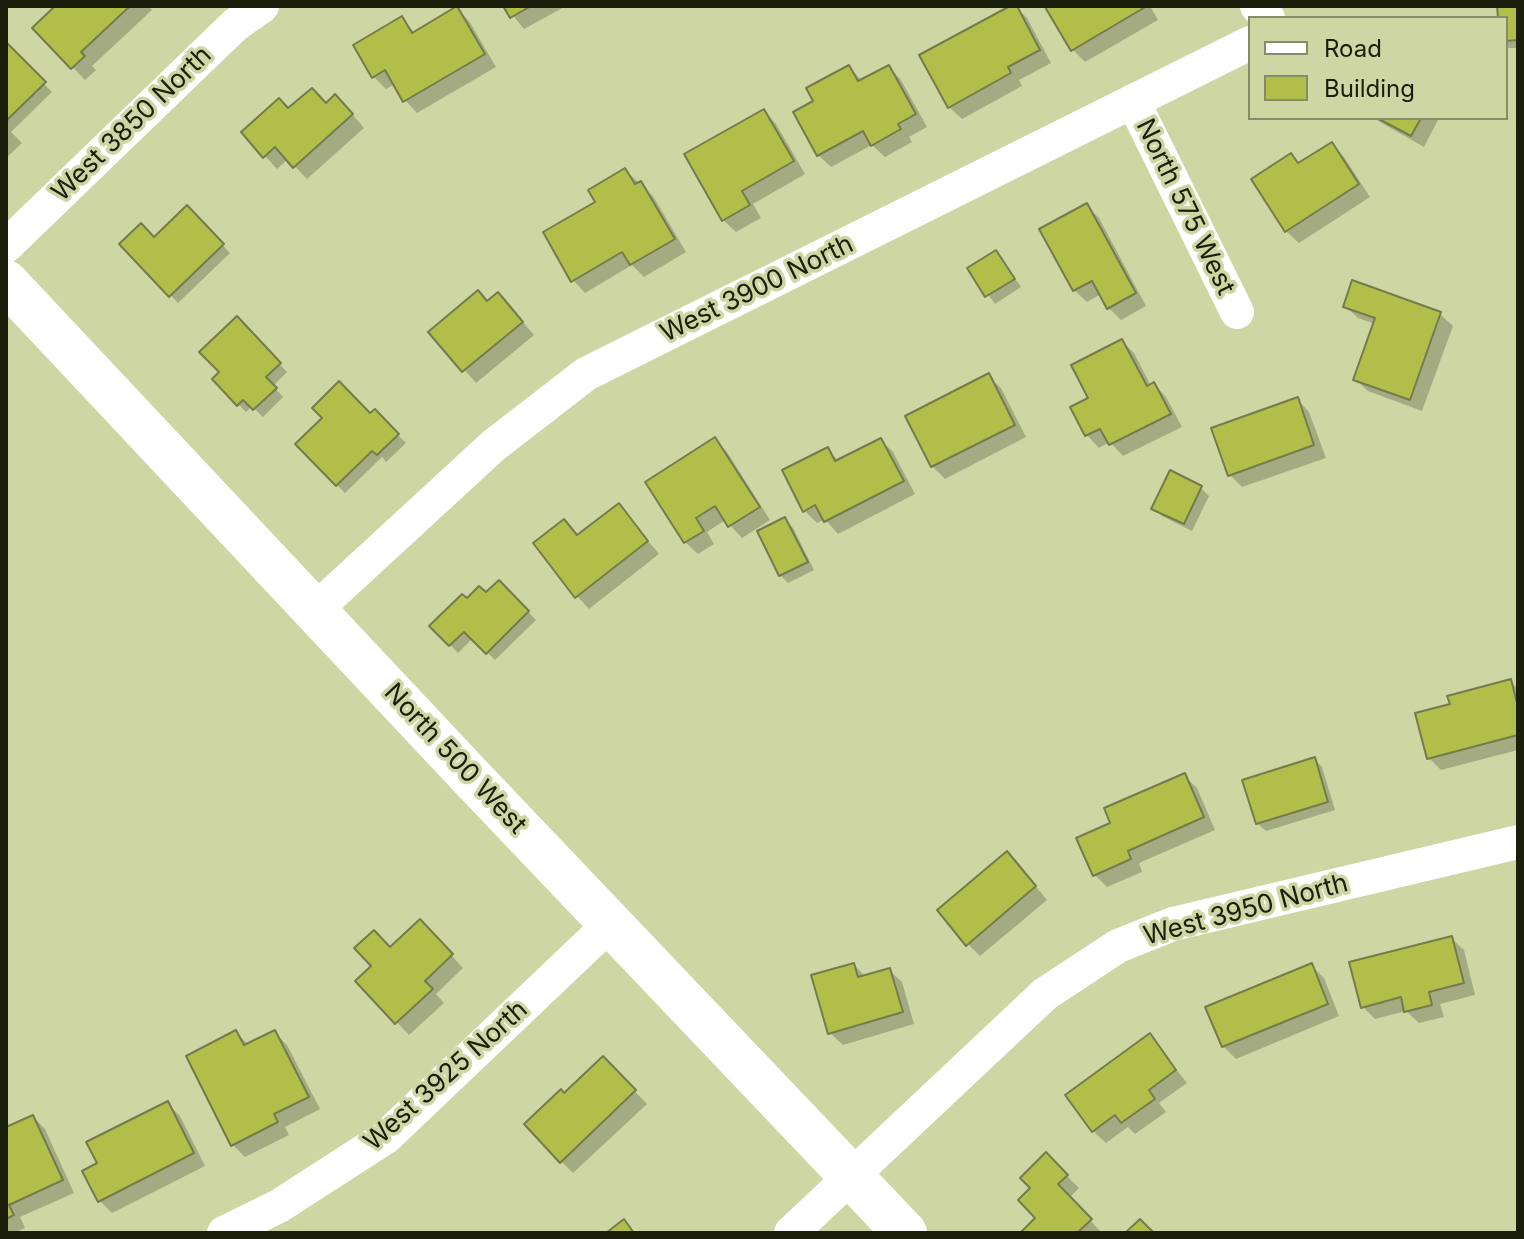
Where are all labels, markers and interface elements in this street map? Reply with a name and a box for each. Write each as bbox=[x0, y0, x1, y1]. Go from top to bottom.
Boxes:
legend bbox=[1248, 16, 1508, 120]
text: Road bbox=[1324, 34, 1382, 63]
street label: West 3850 North bbox=[46, 40, 218, 208]
text: Building bbox=[1324, 74, 1415, 103]
street label: North 575 West bbox=[1129, 114, 1241, 300]
street label: West 3900 North bbox=[656, 229, 858, 349]
street label: North 500 West bbox=[377, 677, 533, 841]
street label: West 3950 North bbox=[1141, 868, 1351, 952]
street label: West 3925 North bbox=[358, 994, 534, 1158]

